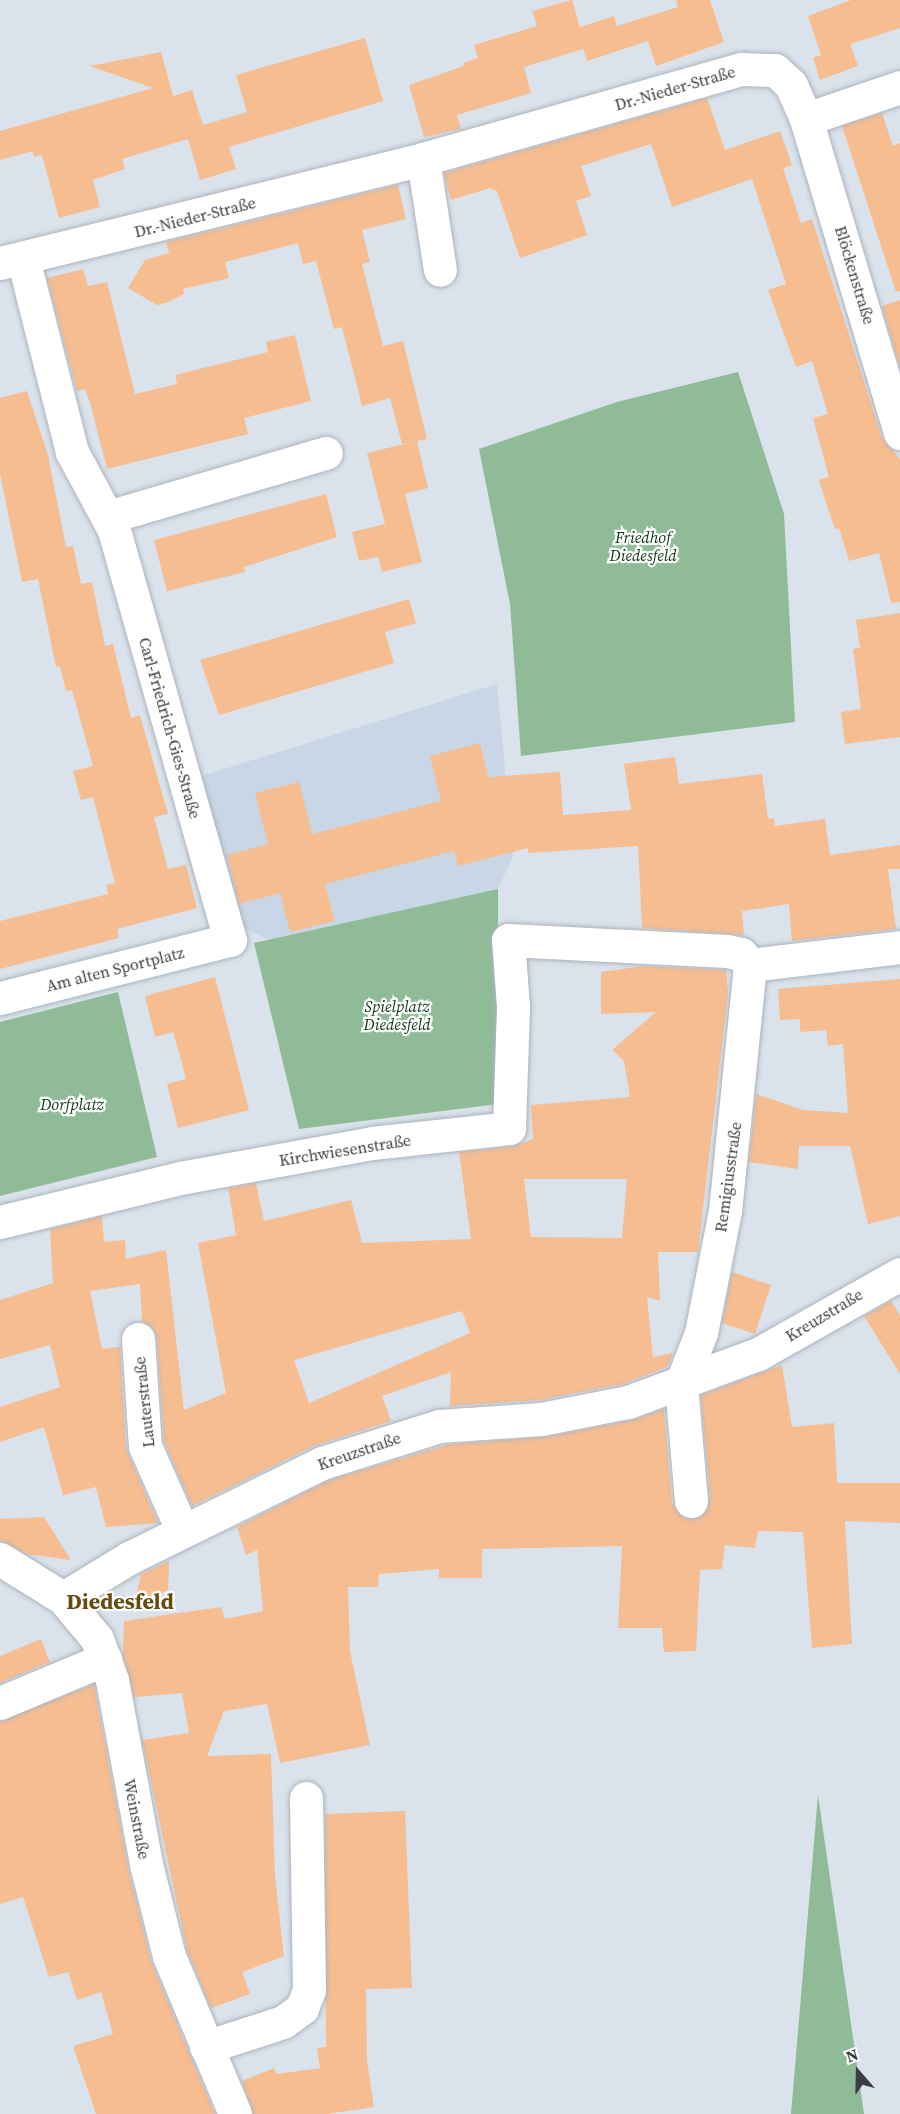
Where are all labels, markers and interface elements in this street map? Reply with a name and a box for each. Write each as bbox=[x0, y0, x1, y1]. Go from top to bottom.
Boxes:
street label: Dr.-Nieder-Straße bbox=[613, 62, 737, 114]
street label: Dr.-Nieder-Straße bbox=[132, 193, 258, 241]
street label: Blöckenstraße bbox=[831, 223, 879, 327]
park label: Friedhof Diedesfeld bbox=[609, 527, 677, 565]
street label: Carl-Friedrich-Gies-Straße bbox=[135, 635, 205, 821]
street label: Am alten Sportplatz bbox=[44, 943, 186, 995]
park label: Spielplatz Diedesfeld bbox=[363, 996, 431, 1034]
park label: Dorfplatz bbox=[40, 1094, 104, 1114]
street label: Remigiusstraße bbox=[711, 1120, 745, 1234]
street label: Kirchwiesenstraße bbox=[278, 1130, 412, 1170]
street label: Kreuzstraße bbox=[782, 1284, 866, 1346]
street label: Lauterstraße bbox=[130, 1356, 158, 1448]
street label: Kreuzstraße bbox=[315, 1428, 403, 1474]
district label: Diedesfeld bbox=[66, 1589, 174, 1615]
street label: Weinstraße bbox=[120, 1777, 154, 1861]
north arrow bbox=[828, 2042, 888, 2102]
text: N bbox=[843, 2043, 861, 2067]

